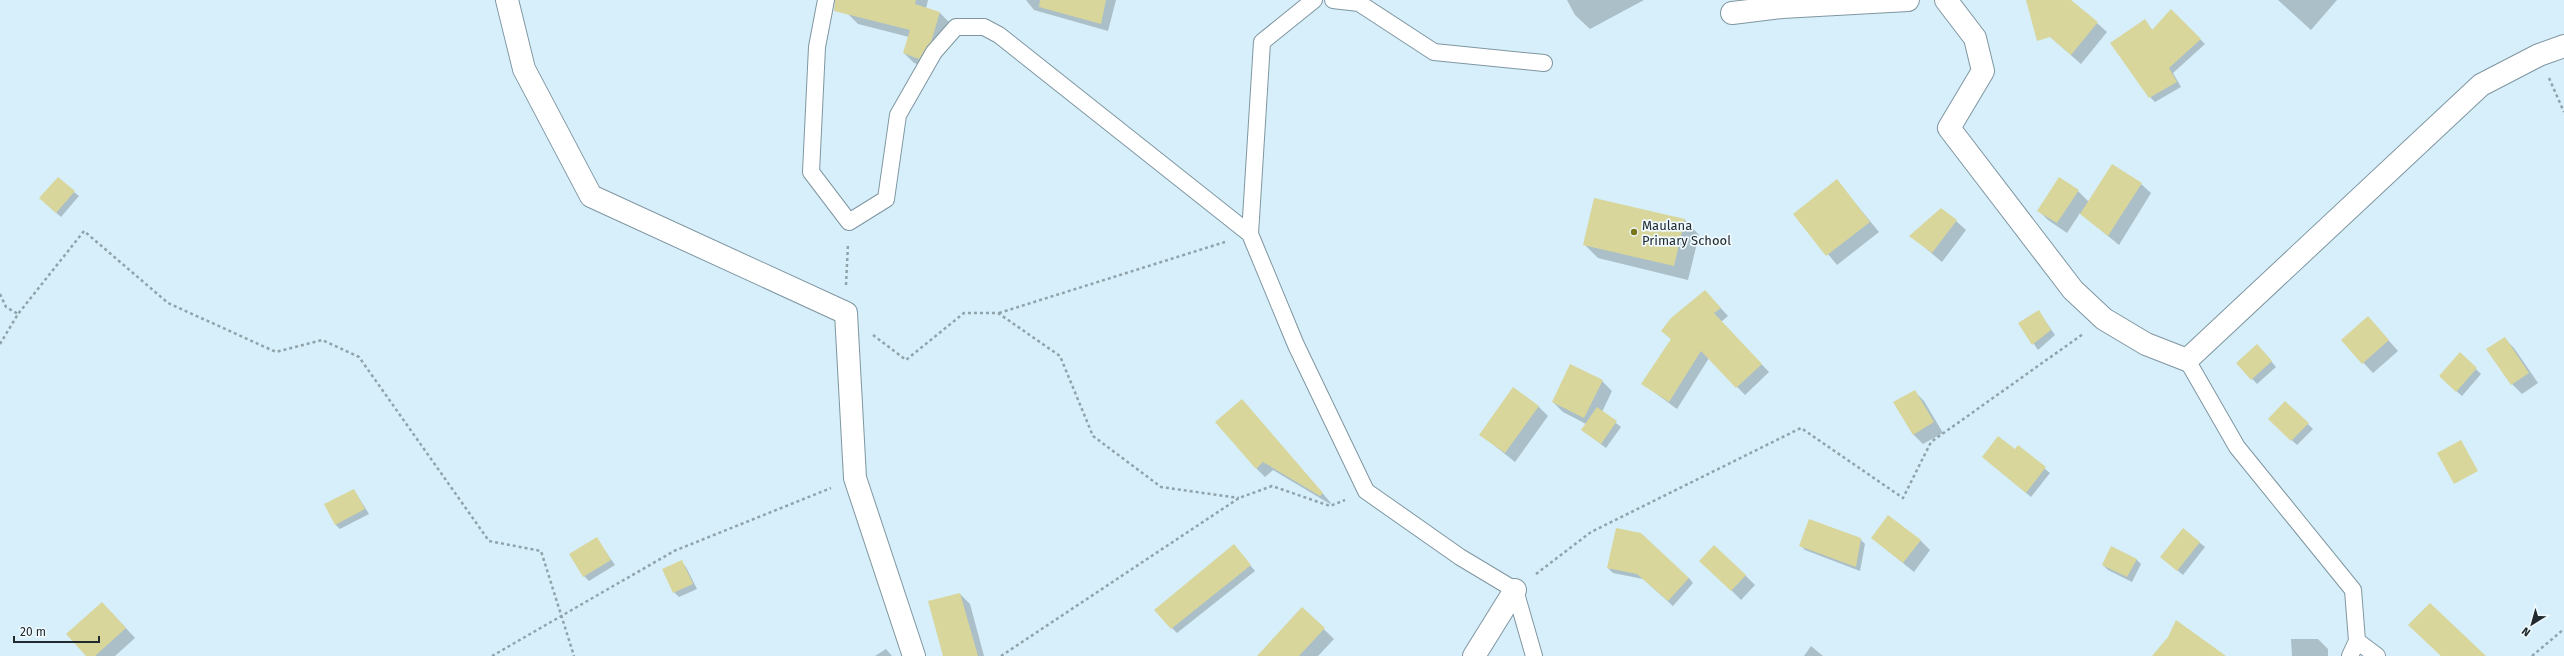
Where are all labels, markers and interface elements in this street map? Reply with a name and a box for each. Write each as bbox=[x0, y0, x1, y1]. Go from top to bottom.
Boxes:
place label: Maulana Primary School bbox=[1642, 218, 1731, 248]
marker: Maulana Primary School bbox=[1629, 227, 1639, 237]
north arrow bbox=[2512, 604, 2552, 644]
scale bar bbox=[14, 618, 99, 644]
text: N bbox=[2519, 624, 2533, 639]
text: 20 m bbox=[20, 625, 46, 639]

